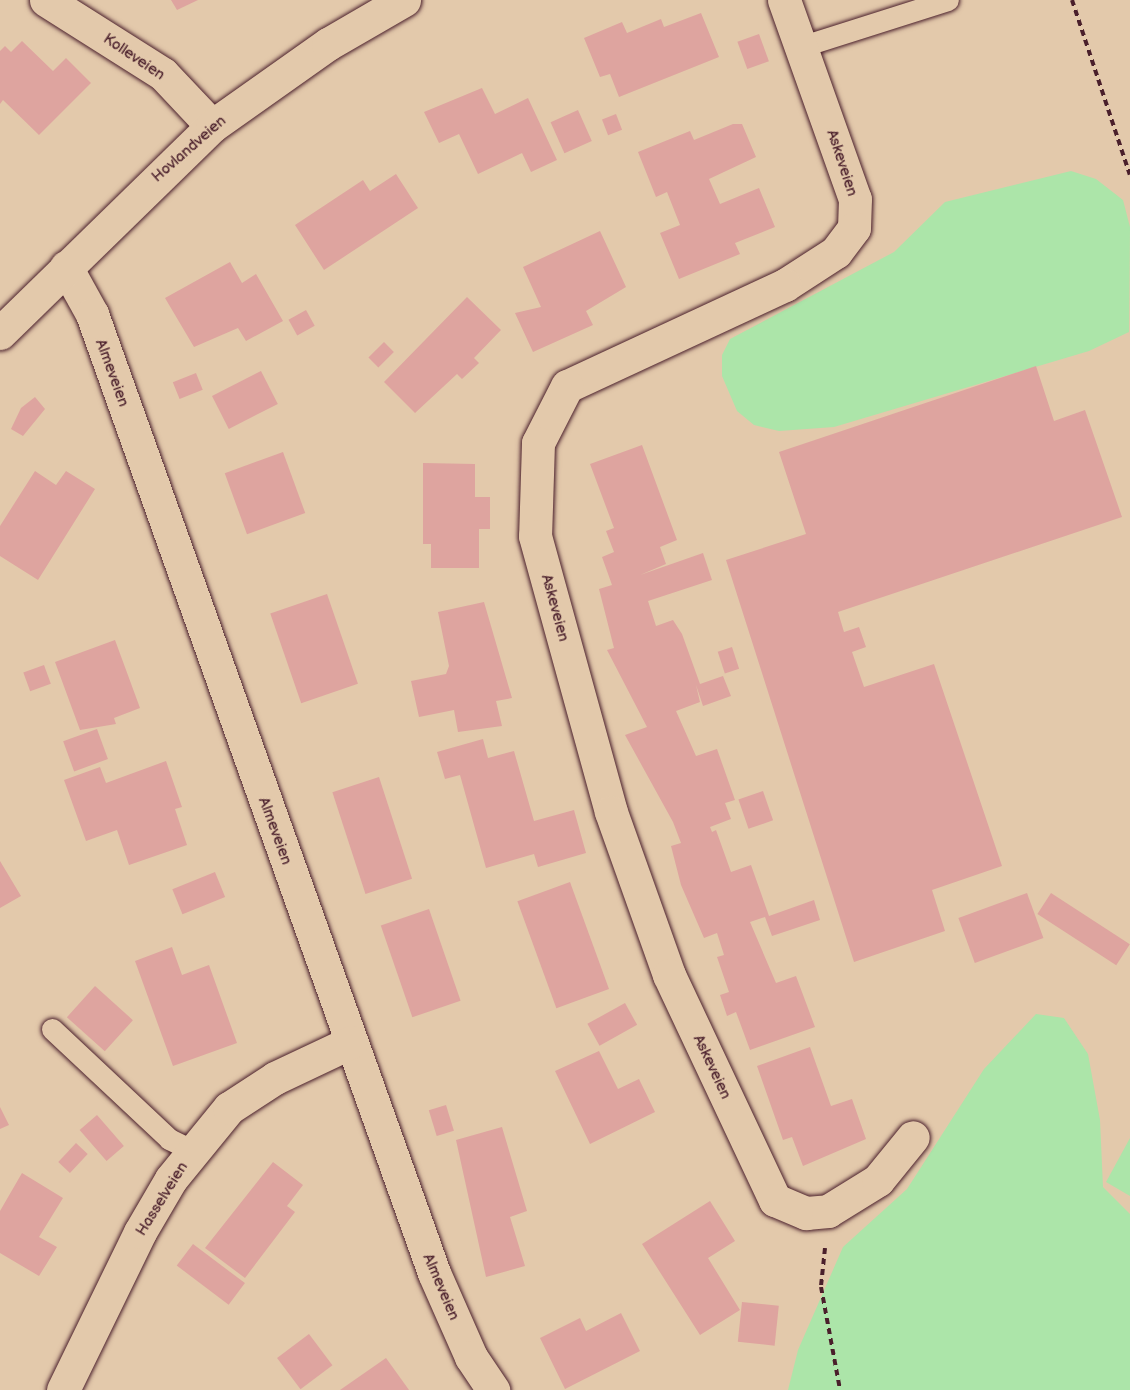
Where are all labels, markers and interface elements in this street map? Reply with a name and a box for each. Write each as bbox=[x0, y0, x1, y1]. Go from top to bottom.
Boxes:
street label: Kolleveien bbox=[100, 30, 168, 84]
street label: Hovlandveien bbox=[148, 112, 230, 186]
street label: Askeveien bbox=[823, 128, 861, 198]
street label: Almeveien bbox=[91, 337, 133, 409]
street label: Askeveien bbox=[537, 572, 573, 644]
street label: Almeveien bbox=[254, 795, 296, 867]
street label: Askeveien bbox=[689, 1032, 735, 1102]
street label: Hasselveien bbox=[132, 1159, 192, 1239]
street label: Almeveien bbox=[419, 1251, 463, 1323]

